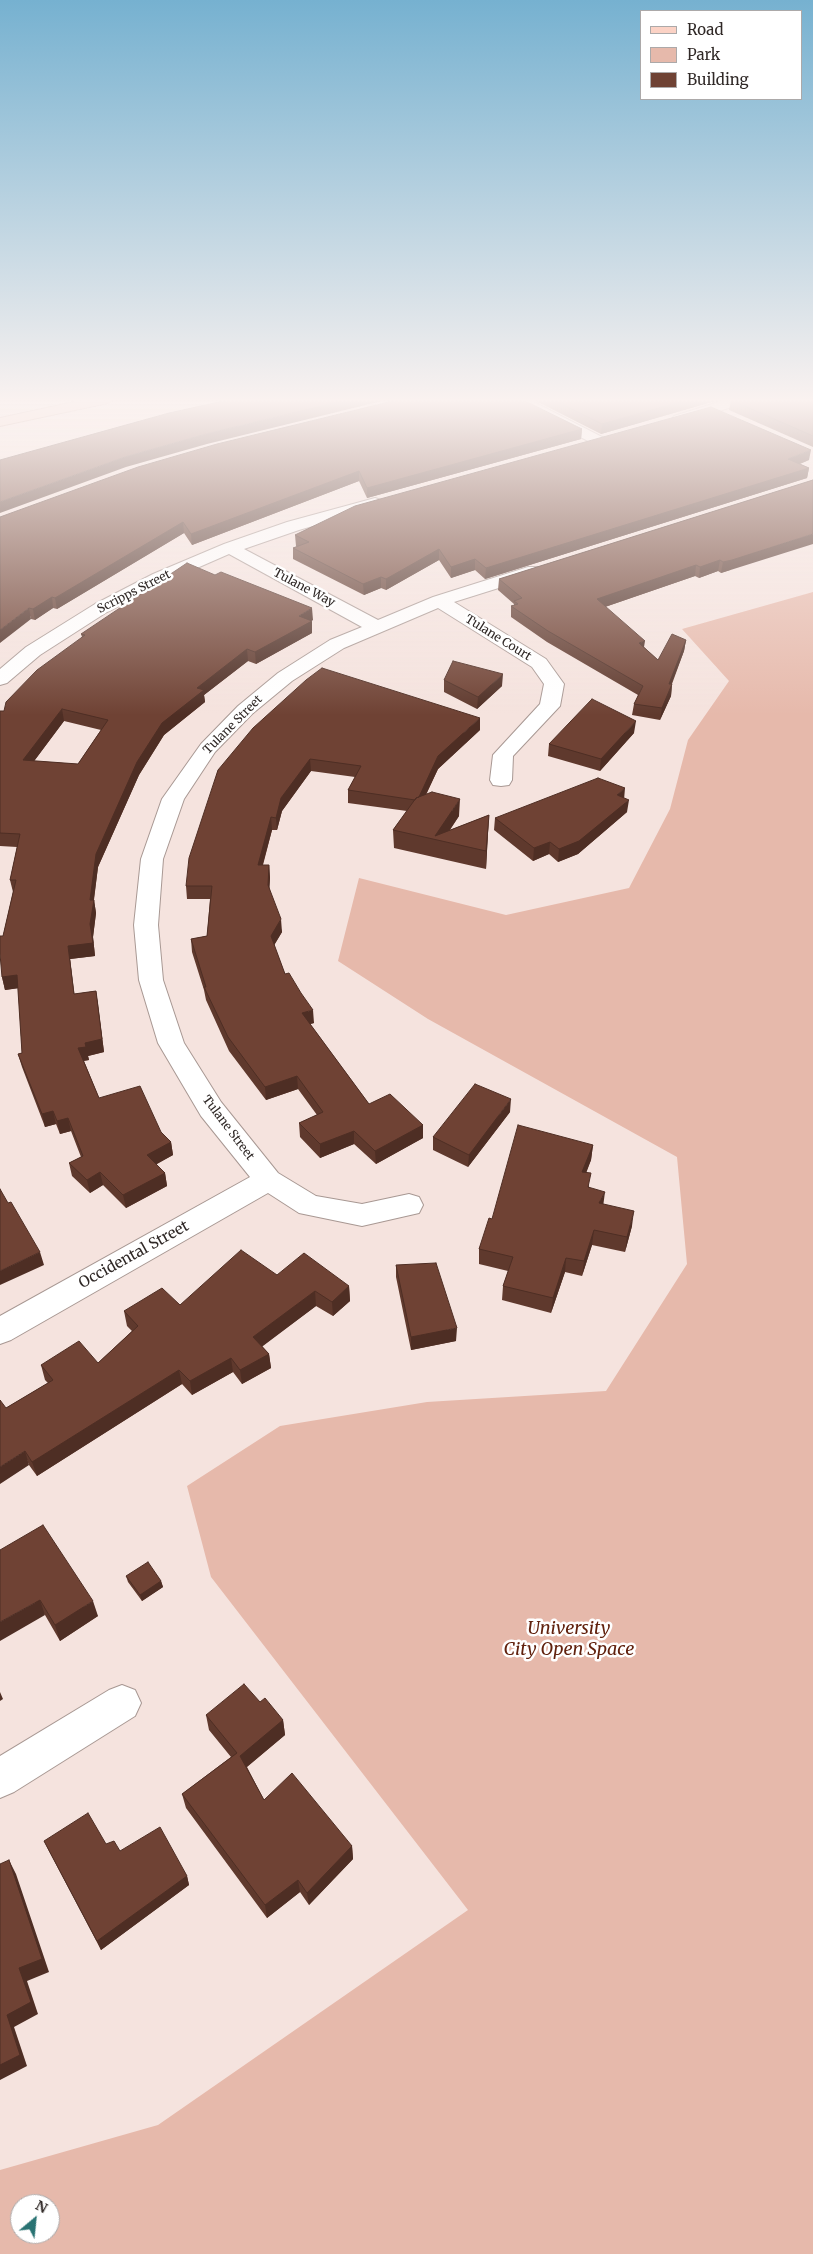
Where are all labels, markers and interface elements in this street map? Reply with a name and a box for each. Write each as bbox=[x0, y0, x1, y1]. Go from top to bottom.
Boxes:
legend bbox=[640, 10, 803, 100]
text: Road bbox=[687, 20, 723, 39]
text: Park bbox=[687, 45, 720, 64]
text: Building bbox=[687, 70, 749, 89]
street label: Tulane Way bbox=[271, 566, 337, 610]
street label: Scripps Street bbox=[95, 567, 173, 617]
street label: Tulane Court bbox=[462, 612, 534, 664]
street label: Tulane Street bbox=[201, 693, 265, 757]
street label: Tulane Street bbox=[199, 1093, 257, 1163]
street label: Occidental Street bbox=[76, 1217, 192, 1293]
park label: University City Open Space bbox=[504, 1618, 634, 1660]
north arrow bbox=[10, 2194, 60, 2244]
text: N bbox=[32, 2196, 51, 2217]

